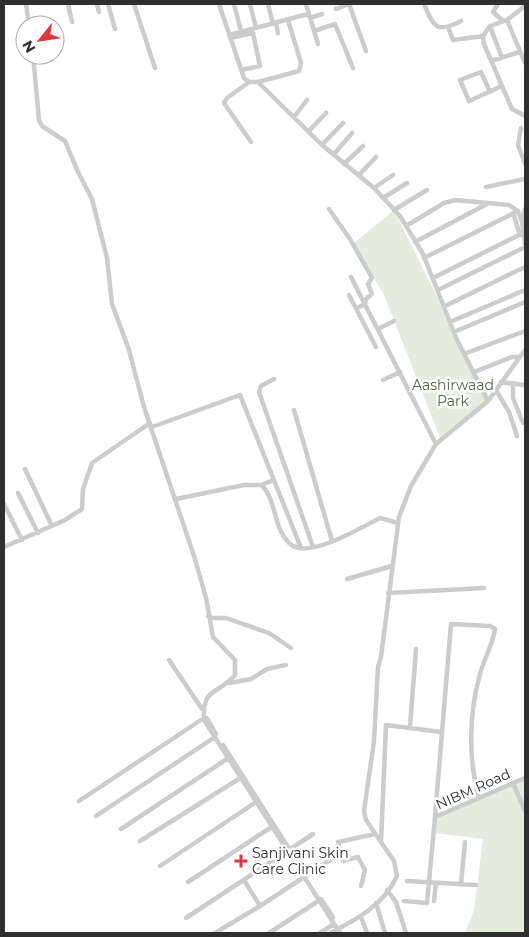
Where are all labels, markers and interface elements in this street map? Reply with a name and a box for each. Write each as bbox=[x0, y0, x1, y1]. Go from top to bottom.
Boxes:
north arrow bbox=[15, 15, 65, 65]
text: N bbox=[18, 37, 39, 56]
park label: Aashirwaad Park bbox=[412, 376, 494, 410]
street label: NIBM Road bbox=[433, 765, 513, 813]
place label: Sanjivani Skin Care Clinic bbox=[252, 844, 349, 878]
marker: Sanjivani Skin Care Clinic bbox=[234, 854, 248, 868]

